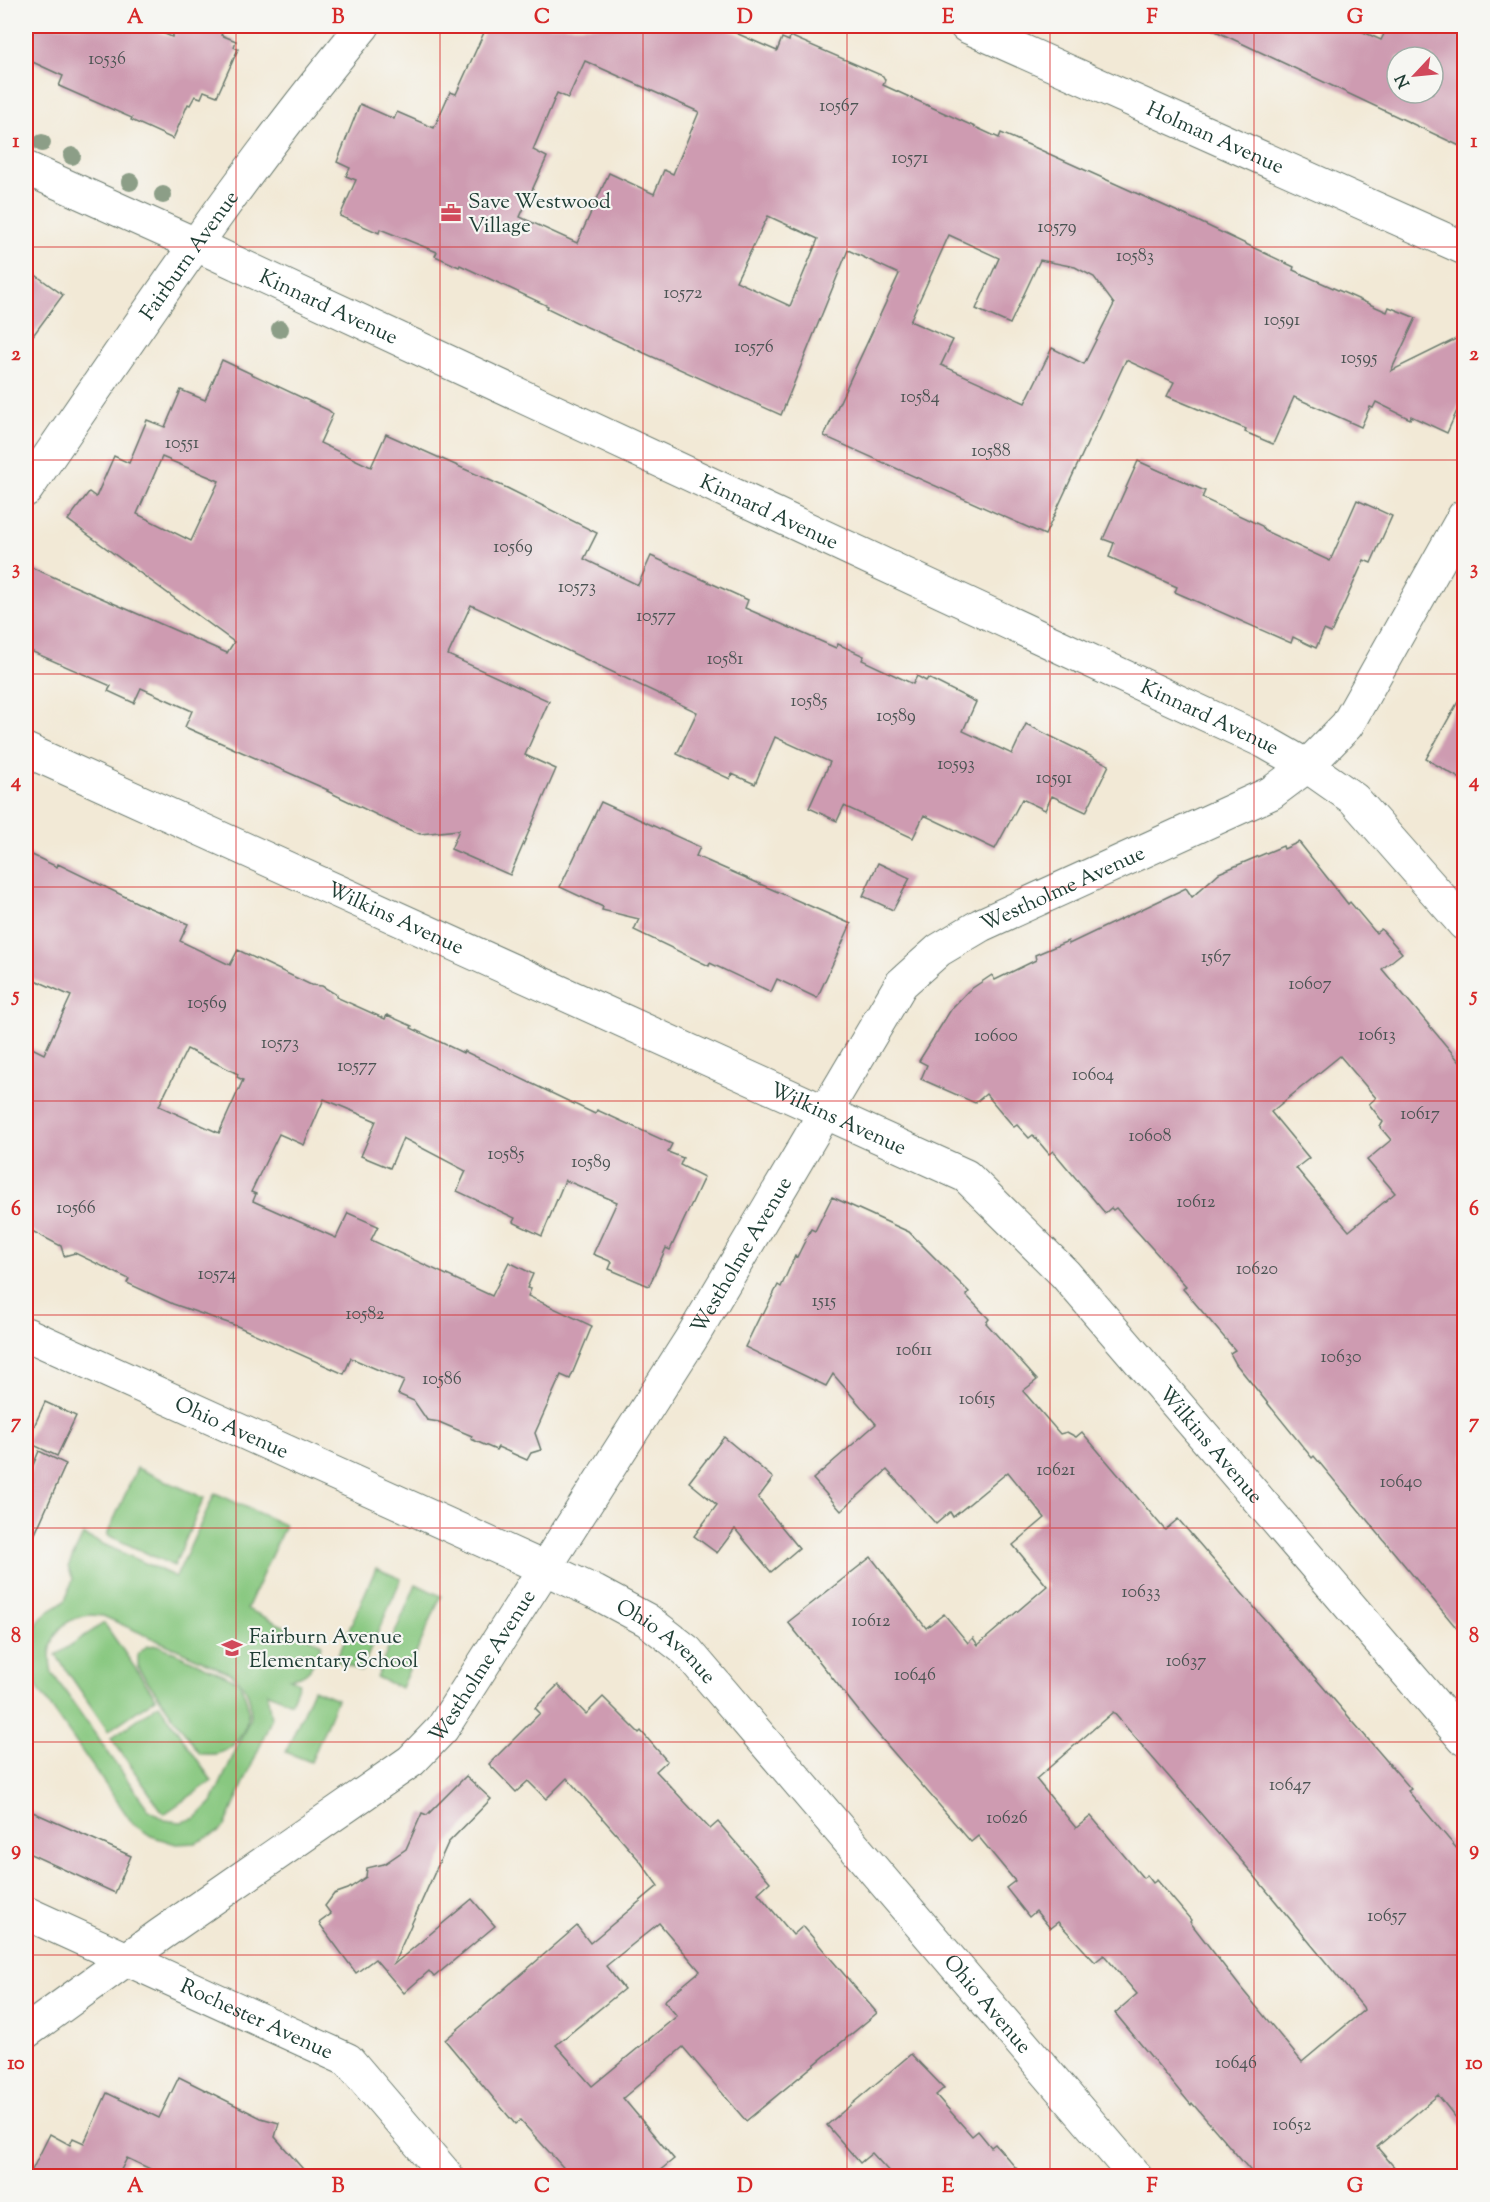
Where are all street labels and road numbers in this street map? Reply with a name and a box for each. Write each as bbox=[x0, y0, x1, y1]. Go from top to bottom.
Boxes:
street label: Holman Avenue bbox=[1141, 95, 1288, 183]
street label: Fairburn Avenue bbox=[134, 185, 247, 327]
street label: Kinnard Avenue bbox=[254, 263, 402, 353]
street label: Kinnard Avenue bbox=[694, 468, 843, 558]
street label: Kinnard Avenue bbox=[1135, 673, 1284, 764]
street label: Westholme Avenue bbox=[976, 839, 1150, 940]
street label: Wilkins Avenue bbox=[322, 875, 468, 963]
street label: Wilkins Avenue bbox=[765, 1076, 911, 1164]
street label: Westholme Avenue bbox=[684, 1172, 801, 1340]
street label: Wilkins Avenue bbox=[1151, 1380, 1269, 1511]
street label: Ohio Avenue bbox=[169, 1390, 293, 1468]
street label: Westholme Avenue bbox=[423, 1584, 544, 1751]
street label: Ohio Avenue bbox=[610, 1593, 722, 1691]
street label: Ohio Avenue bbox=[935, 1949, 1037, 2061]
street label: Rochester Avenue bbox=[175, 1972, 338, 2068]

